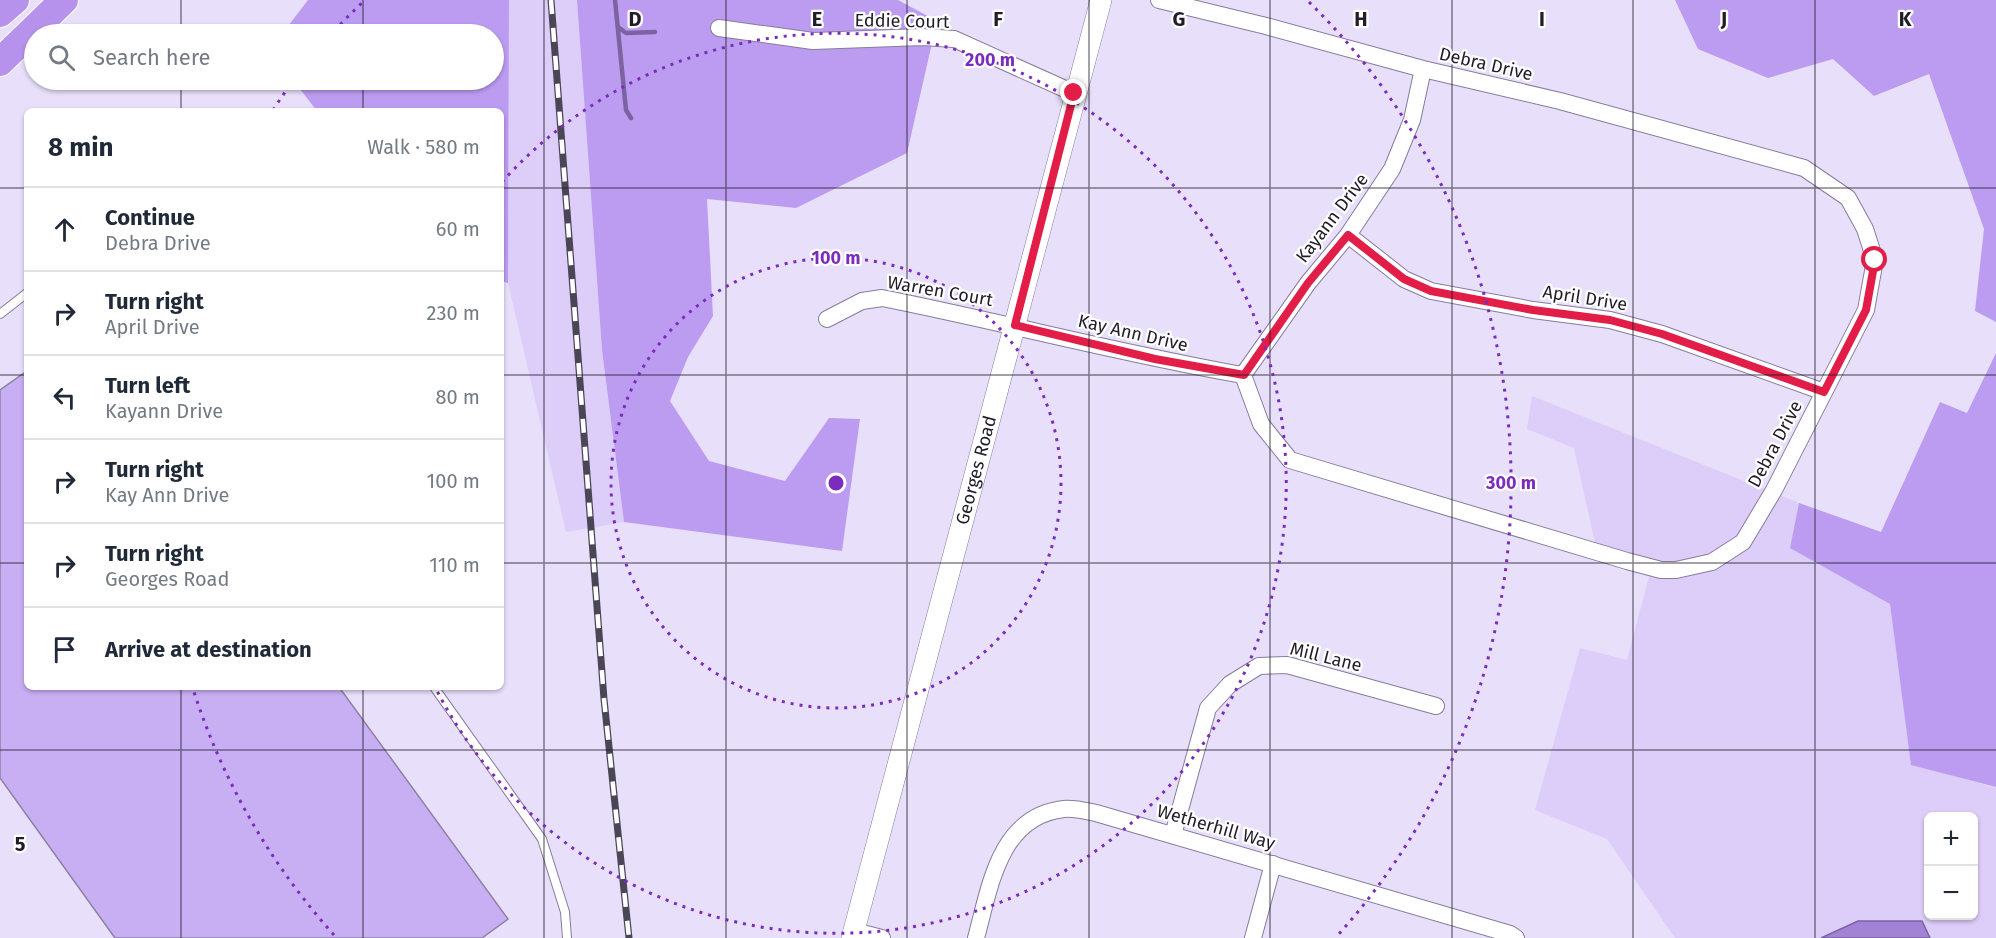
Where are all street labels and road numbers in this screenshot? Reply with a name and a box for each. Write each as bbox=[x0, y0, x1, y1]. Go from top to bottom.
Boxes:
street label: Eddie Court bbox=[855, 9, 950, 33]
street label: Debra Drive bbox=[1437, 43, 1535, 85]
street label: Kayann Drive bbox=[1291, 169, 1373, 267]
street label: Warren Court bbox=[886, 271, 995, 311]
street label: April Drive bbox=[1541, 280, 1629, 316]
street label: Kay Ann Drive bbox=[1076, 310, 1190, 356]
street label: Debra Drive bbox=[1743, 397, 1807, 491]
street label: Georges Road bbox=[951, 413, 1001, 527]
street label: Mill Lane bbox=[1288, 637, 1364, 677]
street label: Wetherhill Way bbox=[1154, 800, 1278, 854]

